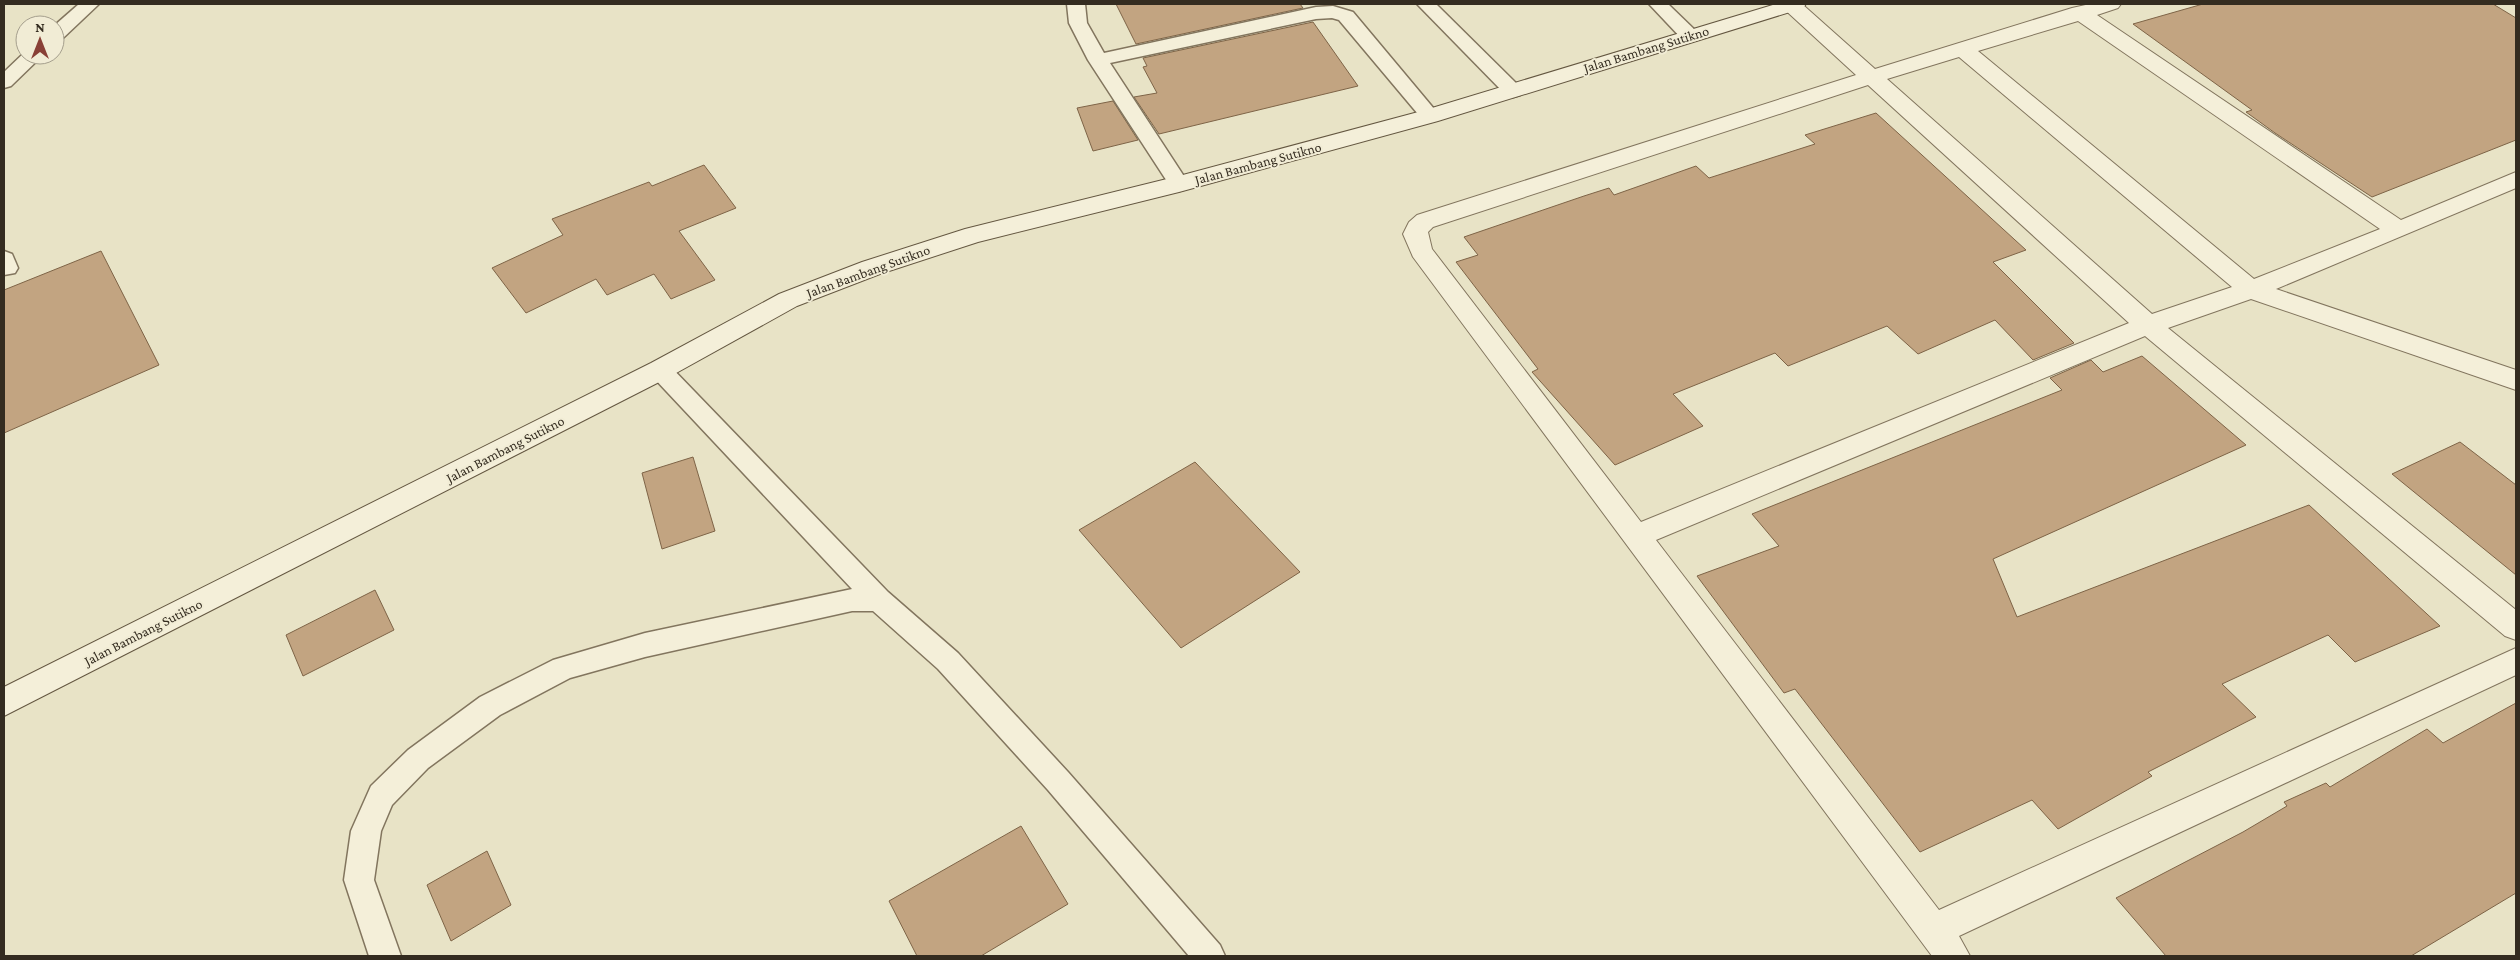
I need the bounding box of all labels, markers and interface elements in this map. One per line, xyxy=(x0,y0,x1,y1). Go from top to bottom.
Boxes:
north arrow xyxy=(15,15,65,65)
text: N xyxy=(35,19,45,35)
street label: Jalan Bambang Sutikno xyxy=(1579,22,1711,76)
street label: Jalan Bambang Sutikno xyxy=(1191,138,1323,188)
street label: Jalan Bambang Sutikno xyxy=(802,241,932,301)
street label: Jalan Bambang Sutikno xyxy=(442,412,567,487)
street label: Jalan Bambang Sutikno xyxy=(80,595,205,670)

